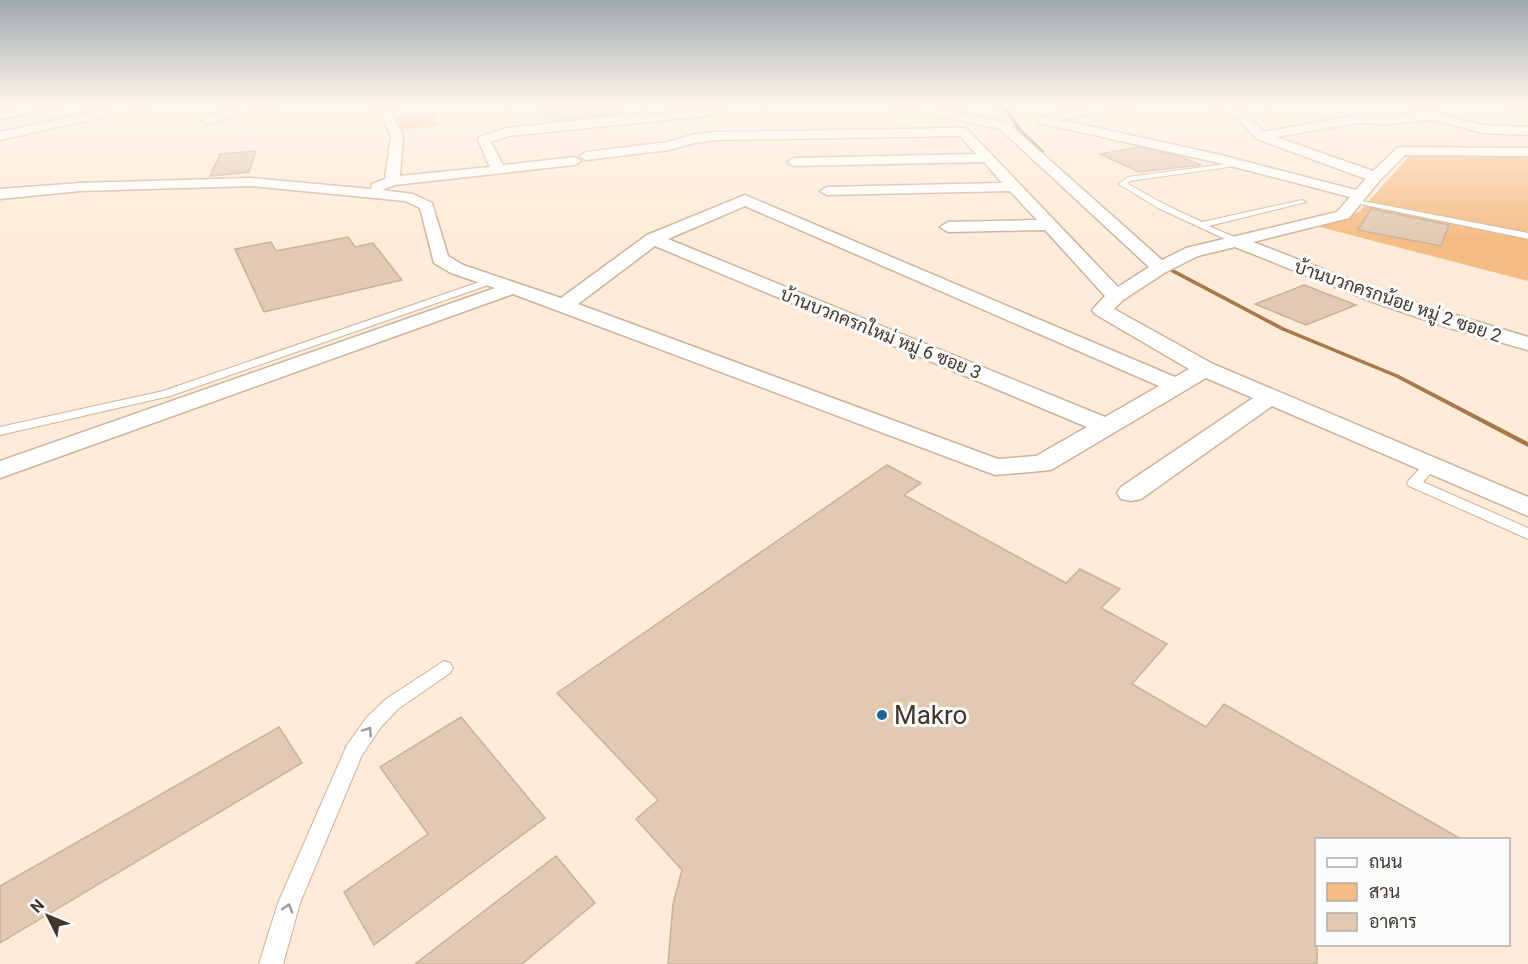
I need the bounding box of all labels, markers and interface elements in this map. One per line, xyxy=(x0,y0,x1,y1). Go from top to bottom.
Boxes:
street label: บ้านบวกครกน้อย หมู่ 2 ซอย 2 xyxy=(1291,255,1505,349)
street label: บ้านบวกครกใหม่ หมู่ 6 ซอย 3 xyxy=(776,281,985,386)
place label: Makro xyxy=(894,700,967,730)
marker: Makro xyxy=(875,708,889,722)
one-way arrow xyxy=(361,726,372,737)
legend xyxy=(1315,838,1510,946)
text: ถนน xyxy=(1369,851,1402,872)
text: สวน xyxy=(1369,881,1400,902)
north arrow xyxy=(18,886,78,946)
text: N xyxy=(27,896,48,917)
one-way arrow xyxy=(281,903,293,914)
text: อาคาร xyxy=(1369,911,1417,932)

